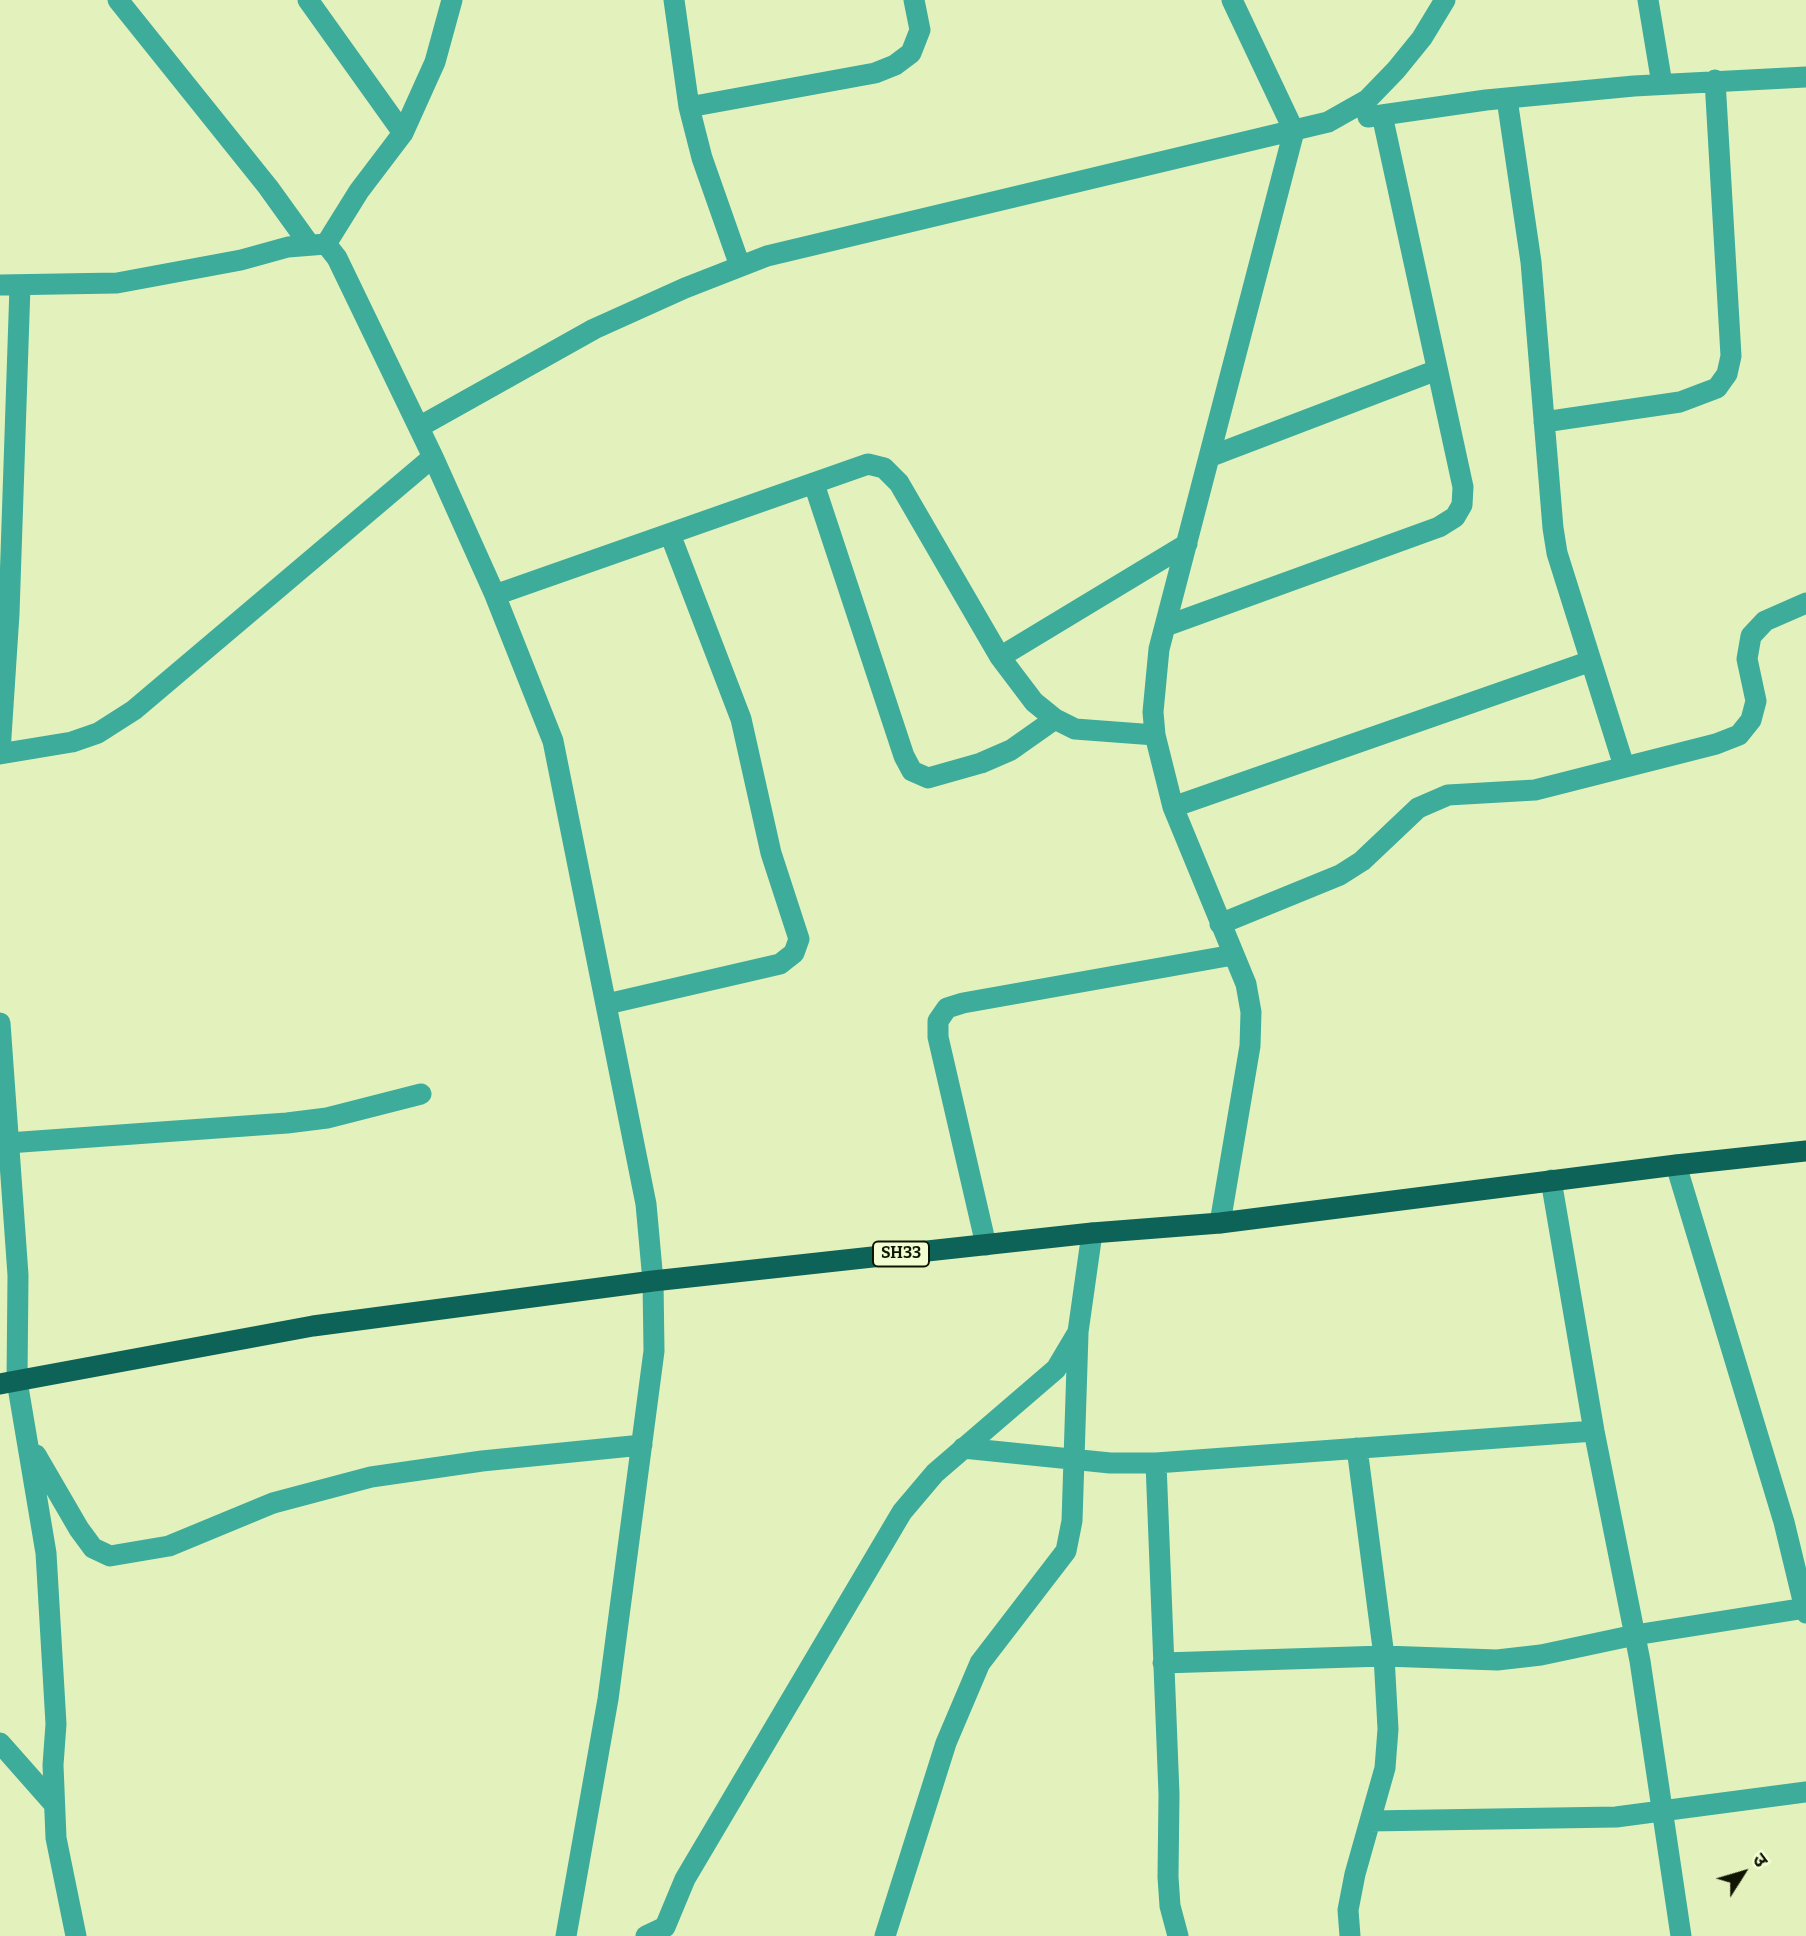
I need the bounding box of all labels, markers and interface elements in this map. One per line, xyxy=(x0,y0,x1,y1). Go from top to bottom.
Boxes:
road number: SH33 xyxy=(873,1242,929,1266)
north arrow xyxy=(1708,1838,1778,1908)
text: उ xyxy=(1748,1849,1773,1871)

